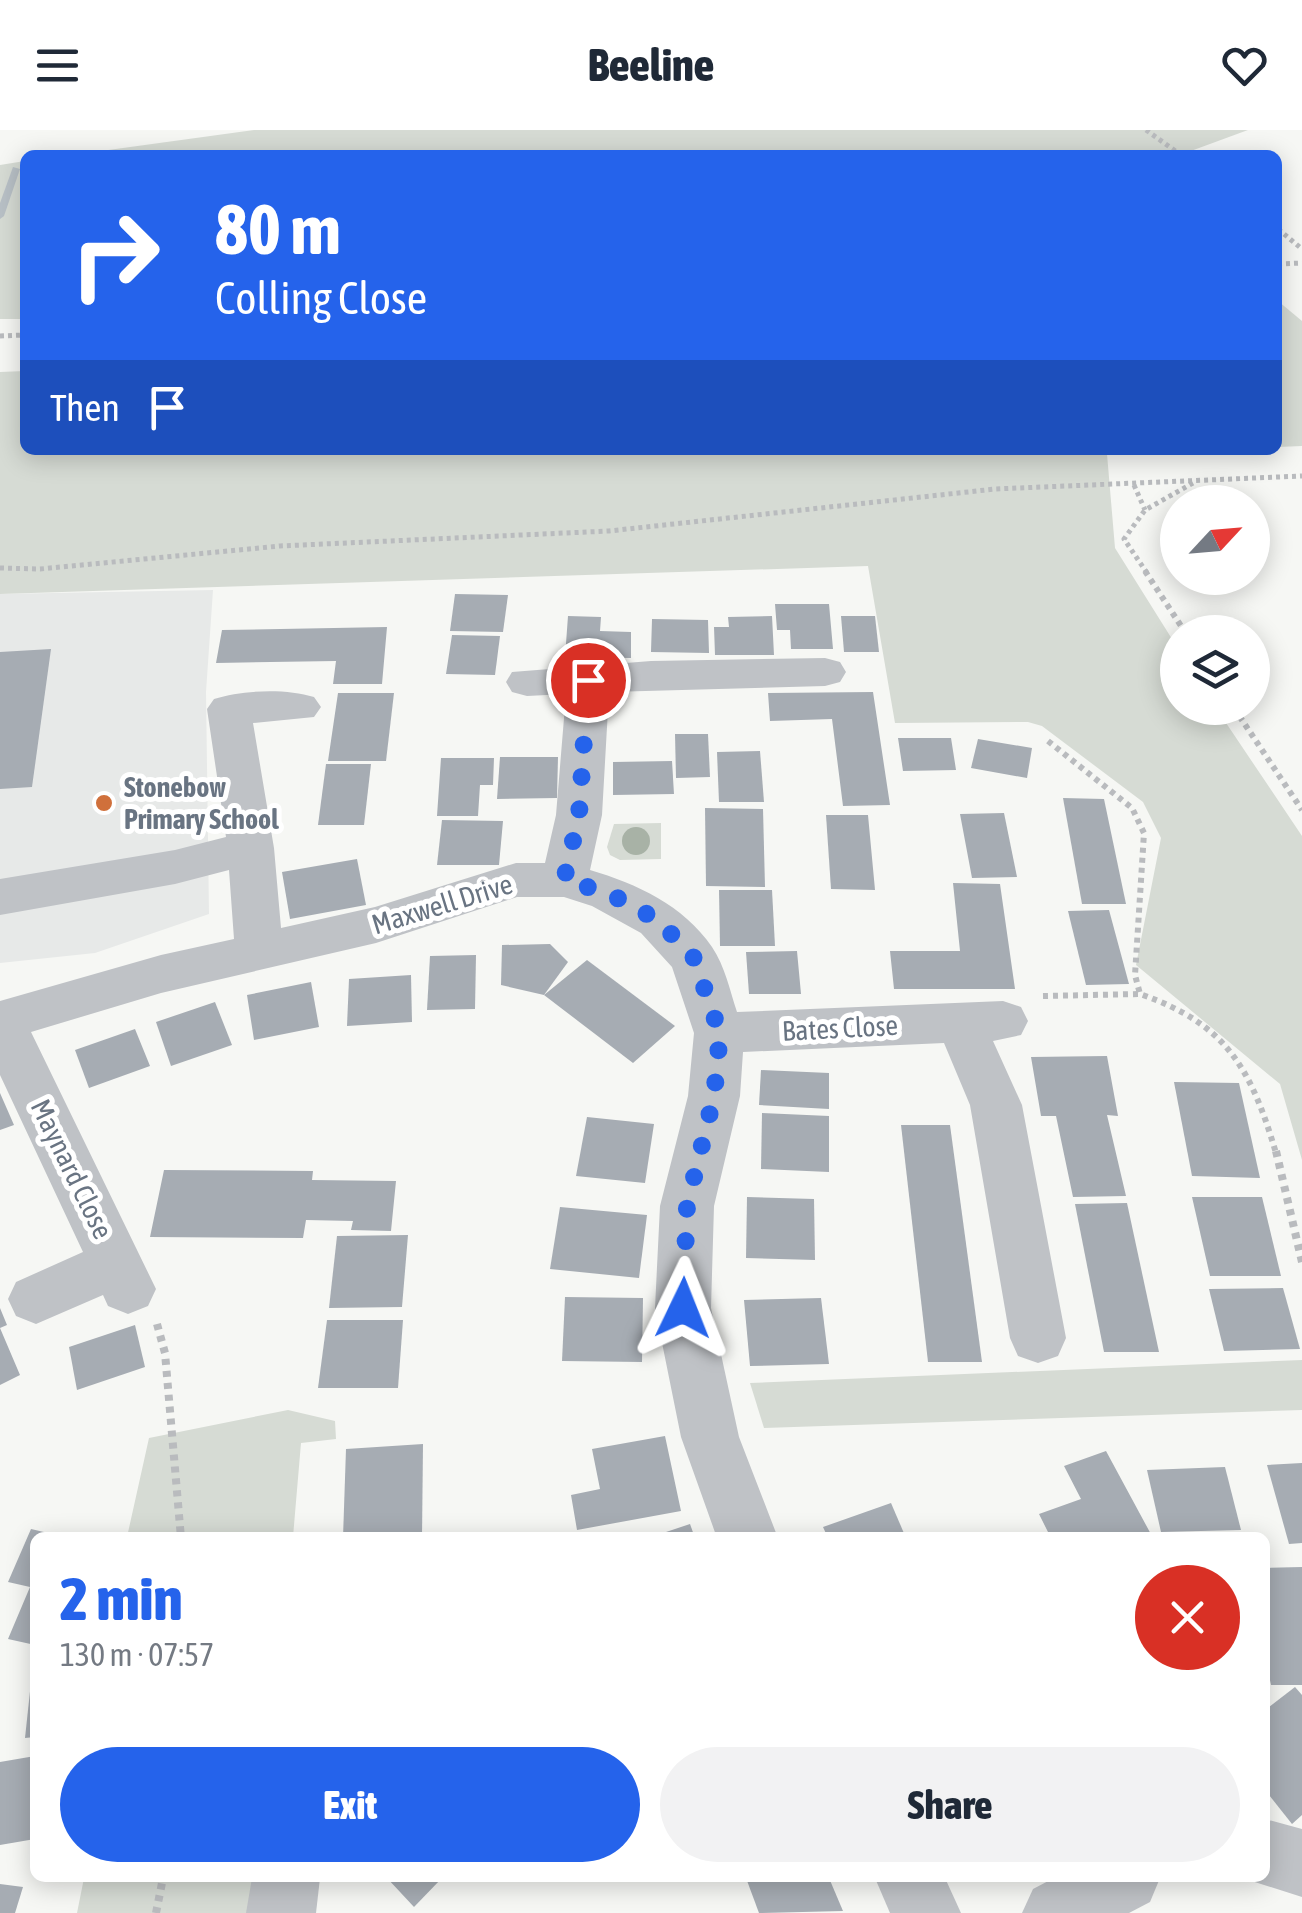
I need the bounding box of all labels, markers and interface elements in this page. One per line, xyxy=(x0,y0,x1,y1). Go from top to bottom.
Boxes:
icon: menu xyxy=(30,38,85,93)
icon: heart xyxy=(1217,38,1272,93)
text: Beeline xyxy=(588,39,714,91)
text: 80 m xyxy=(215,189,341,269)
icon: right xyxy=(50,190,180,320)
text: Colling Close xyxy=(215,272,427,324)
icon: arrive xyxy=(140,380,195,435)
text: Then xyxy=(50,386,120,429)
north arrow xyxy=(1160,485,1270,595)
map controls xyxy=(1160,485,1270,725)
button: layers xyxy=(1160,615,1270,725)
pin xyxy=(546,638,631,723)
icon: arrive xyxy=(561,653,616,708)
place label: Stonebow Primary School xyxy=(124,771,279,835)
marker: Stonebow Primary School xyxy=(93,792,115,814)
street label: Maxwell Drive xyxy=(368,867,516,941)
street label: Bates Close xyxy=(781,1009,899,1047)
street label: Maynard Close xyxy=(25,1094,119,1244)
position arrow xyxy=(631,1256,735,1360)
text: 2 min xyxy=(60,1564,183,1633)
button: close xyxy=(1135,1565,1240,1670)
text: 130 m · 07:57 xyxy=(60,1636,214,1673)
button: Exit xyxy=(60,1747,640,1862)
button: Share xyxy=(660,1747,1240,1862)

